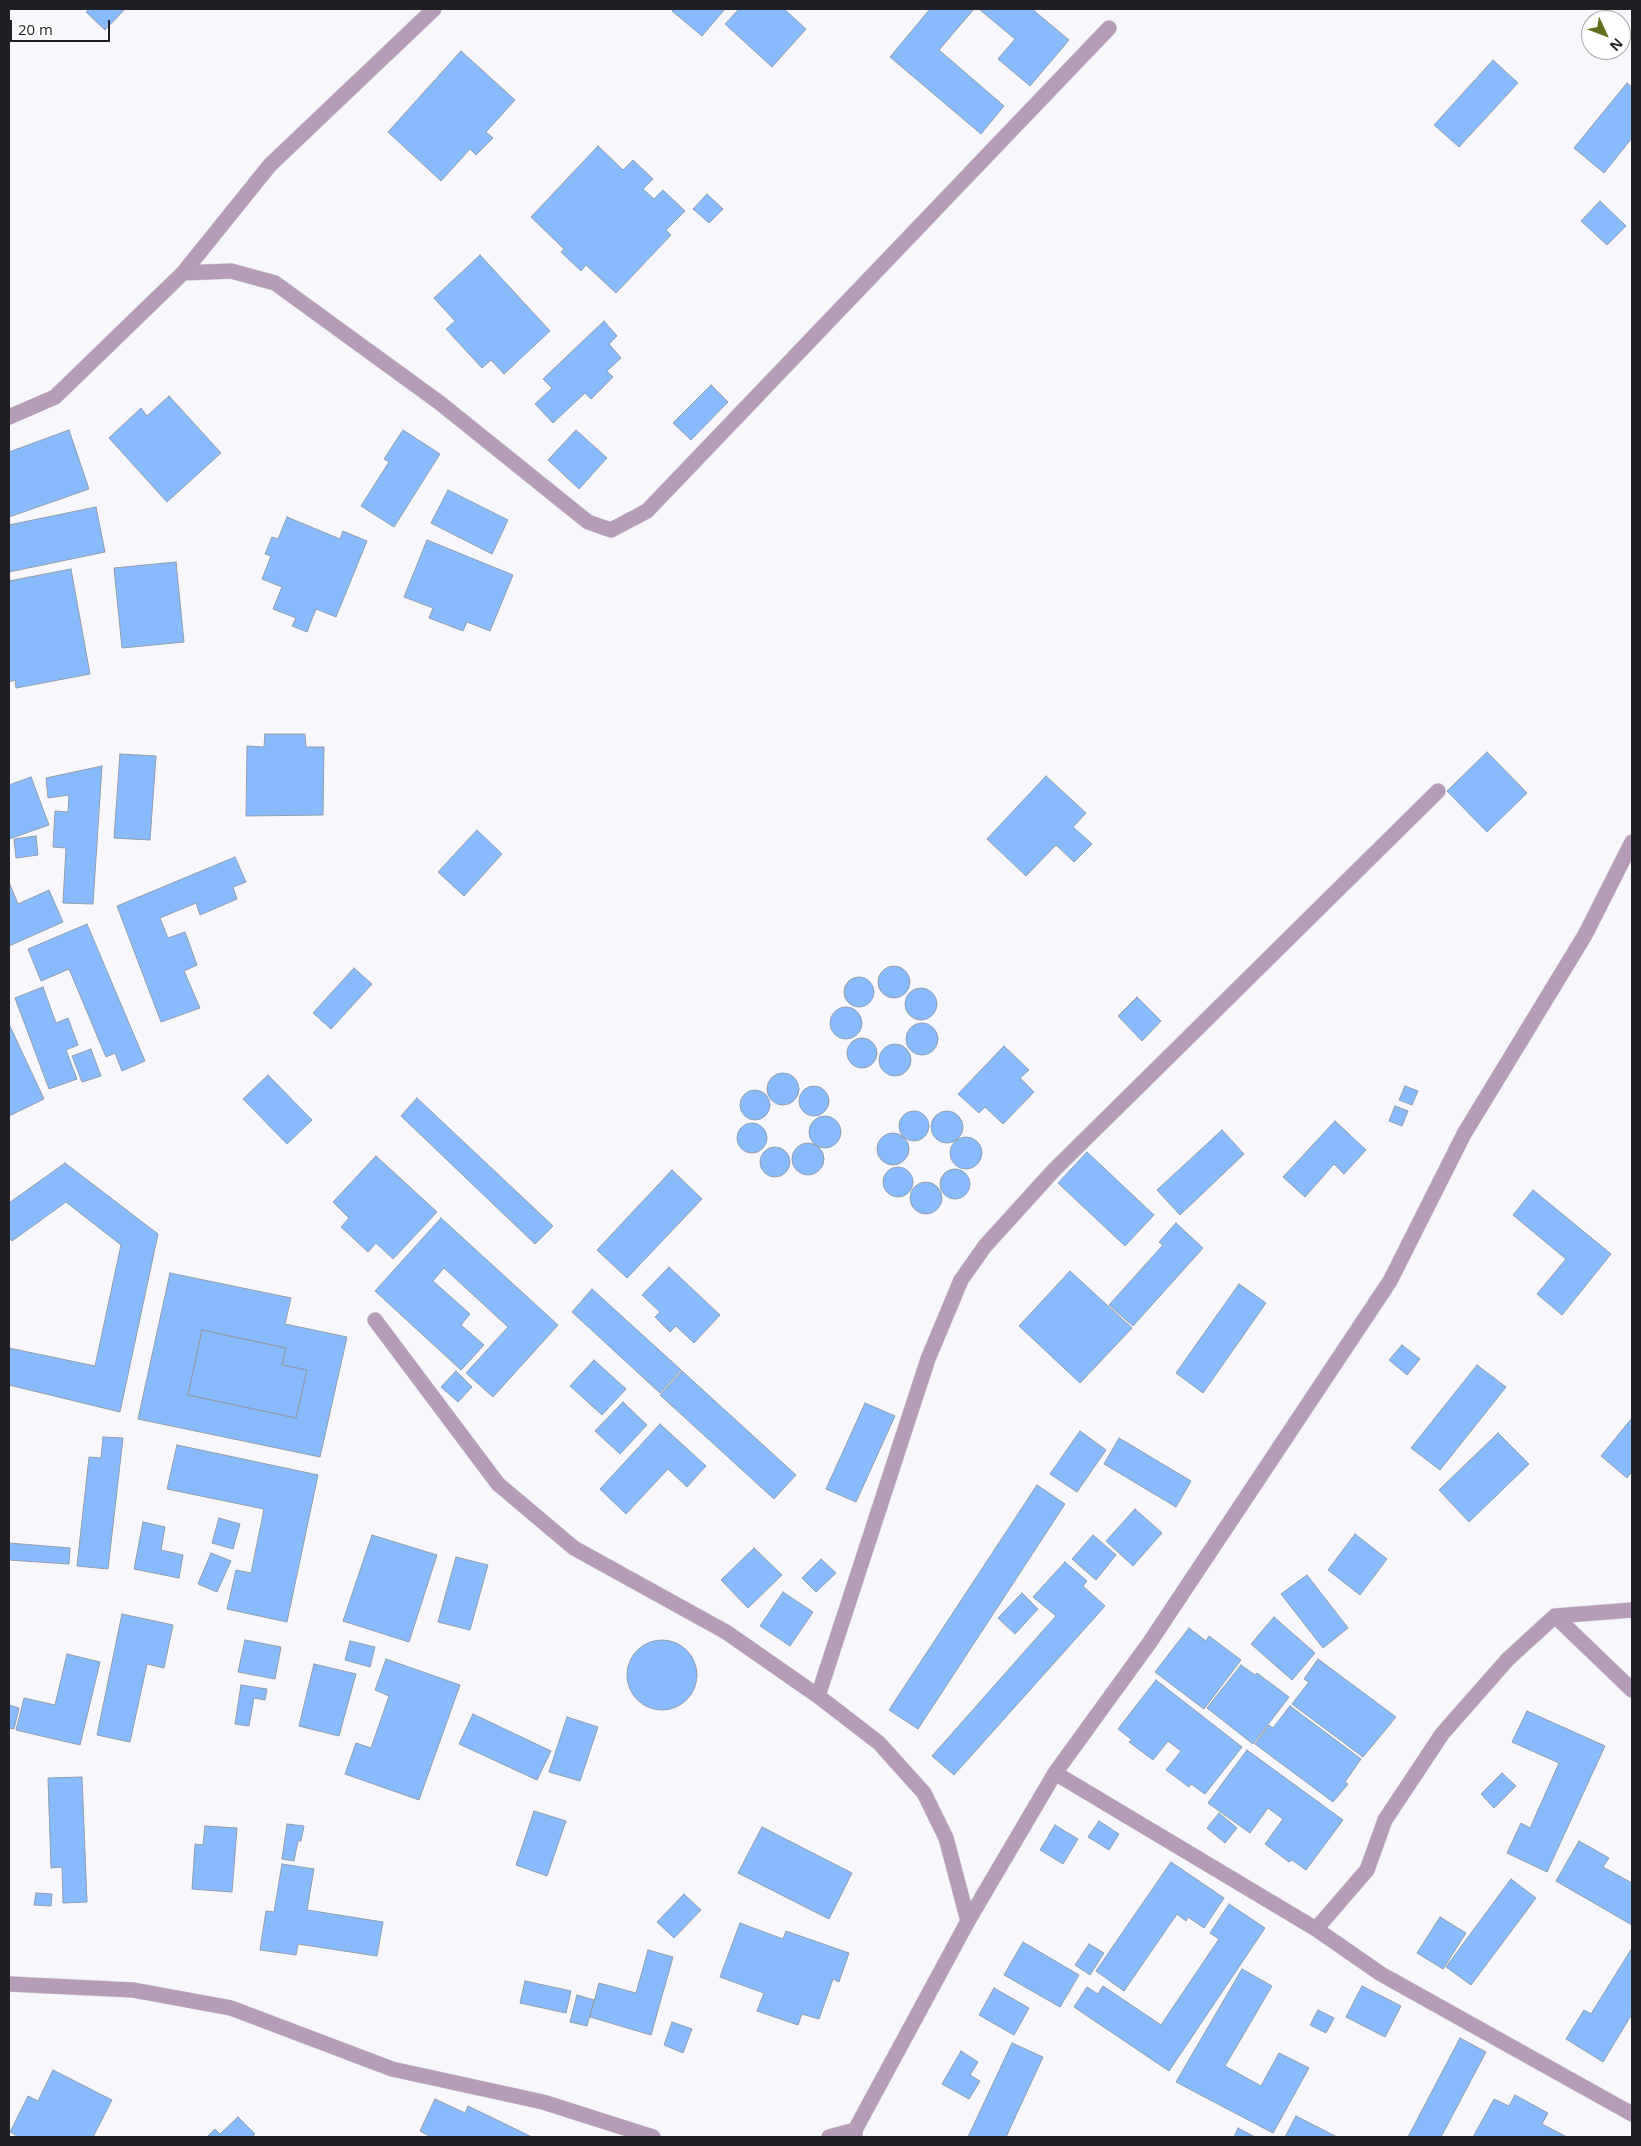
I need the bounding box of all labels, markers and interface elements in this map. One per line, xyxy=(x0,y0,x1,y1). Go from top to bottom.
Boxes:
scale bar xyxy=(12,10,112,42)
north arrow xyxy=(1581,10,1631,60)
text: 20 m xyxy=(18,19,53,39)
text: N xyxy=(1606,34,1627,56)

